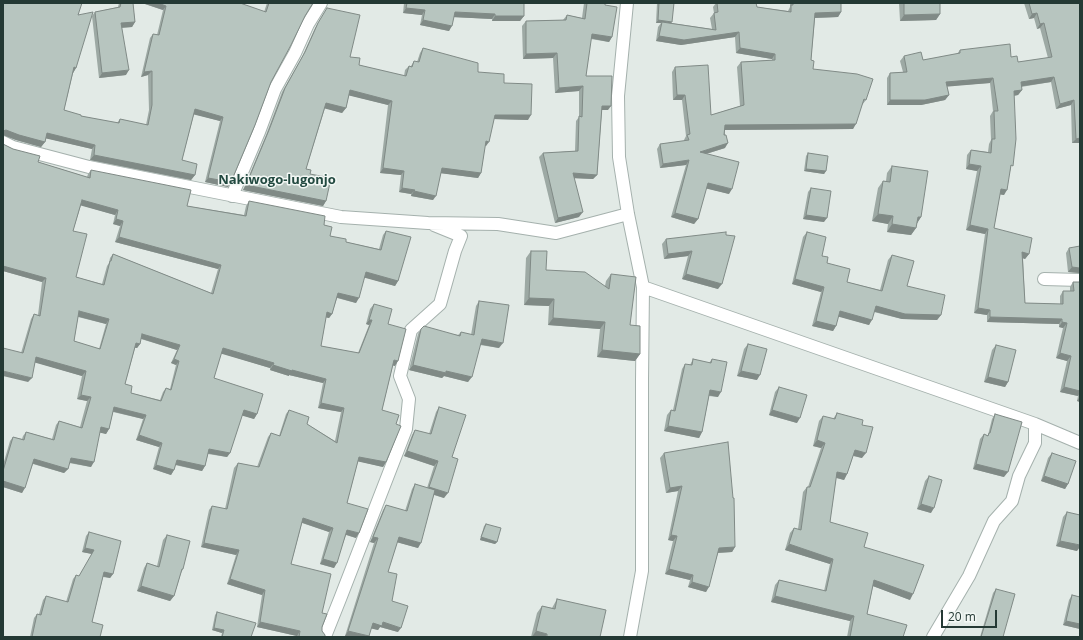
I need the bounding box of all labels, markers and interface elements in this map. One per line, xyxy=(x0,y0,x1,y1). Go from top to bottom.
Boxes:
district label: Nakiwogo-lugonjo xyxy=(218,172,336,188)
scale bar xyxy=(943,602,999,628)
text: 20 m xyxy=(948,608,976,625)

